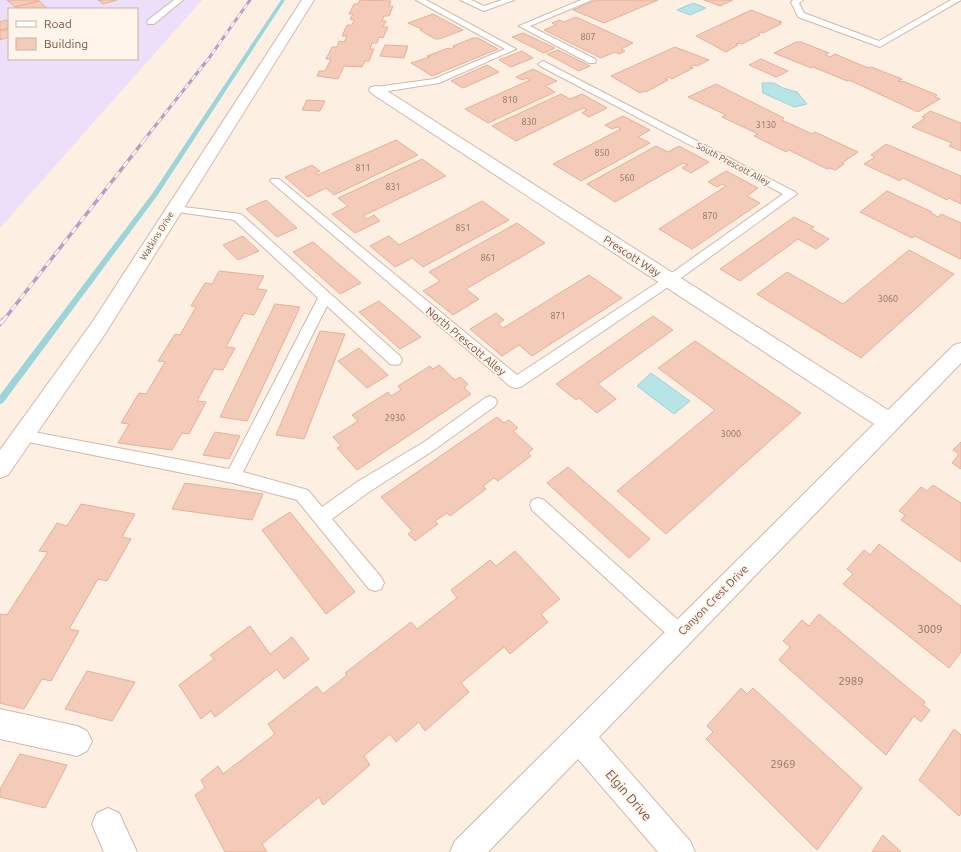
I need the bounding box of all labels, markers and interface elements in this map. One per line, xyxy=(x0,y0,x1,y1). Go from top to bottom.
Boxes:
legend xyxy=(8,8,138,60)
text: Road xyxy=(44,17,72,30)
house number: 807 xyxy=(580,32,596,42)
text: Building xyxy=(44,37,88,50)
house number: 810 xyxy=(502,95,518,105)
house number: 830 xyxy=(521,117,537,127)
house number: 3130 xyxy=(756,120,776,130)
street label: South Prescott Alley xyxy=(694,140,772,188)
house number: 850 xyxy=(594,148,610,158)
house number: 811 xyxy=(355,163,371,173)
house number: 560 xyxy=(619,173,635,183)
house number: 831 xyxy=(385,182,401,192)
street label: Watkins Drive xyxy=(138,210,176,262)
house number: 870 xyxy=(702,211,718,221)
house number: 851 xyxy=(455,223,471,233)
street label: Prescott Way xyxy=(601,233,663,279)
house number: 861 xyxy=(480,253,496,263)
house number: 3060 xyxy=(878,294,898,304)
street label: North Prescott Alley xyxy=(424,304,509,378)
house number: 871 xyxy=(550,311,566,321)
house number: 2930 xyxy=(385,413,405,423)
house number: 3000 xyxy=(721,429,741,439)
street label: Canyon Crest Drive xyxy=(676,563,750,637)
house number: 3009 xyxy=(918,623,942,635)
house number: 2989 xyxy=(839,675,863,687)
house number: 2969 xyxy=(771,758,795,770)
street label: Elgin Drive xyxy=(603,767,655,823)

